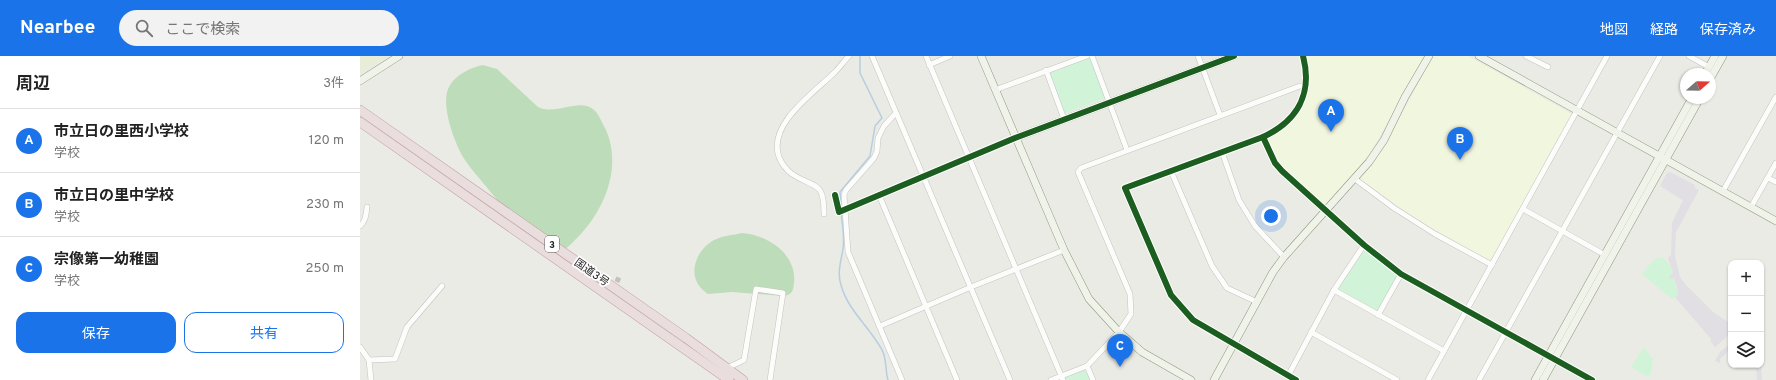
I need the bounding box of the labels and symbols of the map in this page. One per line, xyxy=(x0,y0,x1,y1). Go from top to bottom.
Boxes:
north arrow xyxy=(1680,68,1716,104)
pin: A xyxy=(1318,99,1344,132)
pin: B xyxy=(1447,127,1473,160)
your location xyxy=(1261,206,1281,226)
road number: 3 xyxy=(545,236,559,252)
street label: 国道3号 xyxy=(571,256,612,290)
pin: C xyxy=(1107,334,1133,367)

